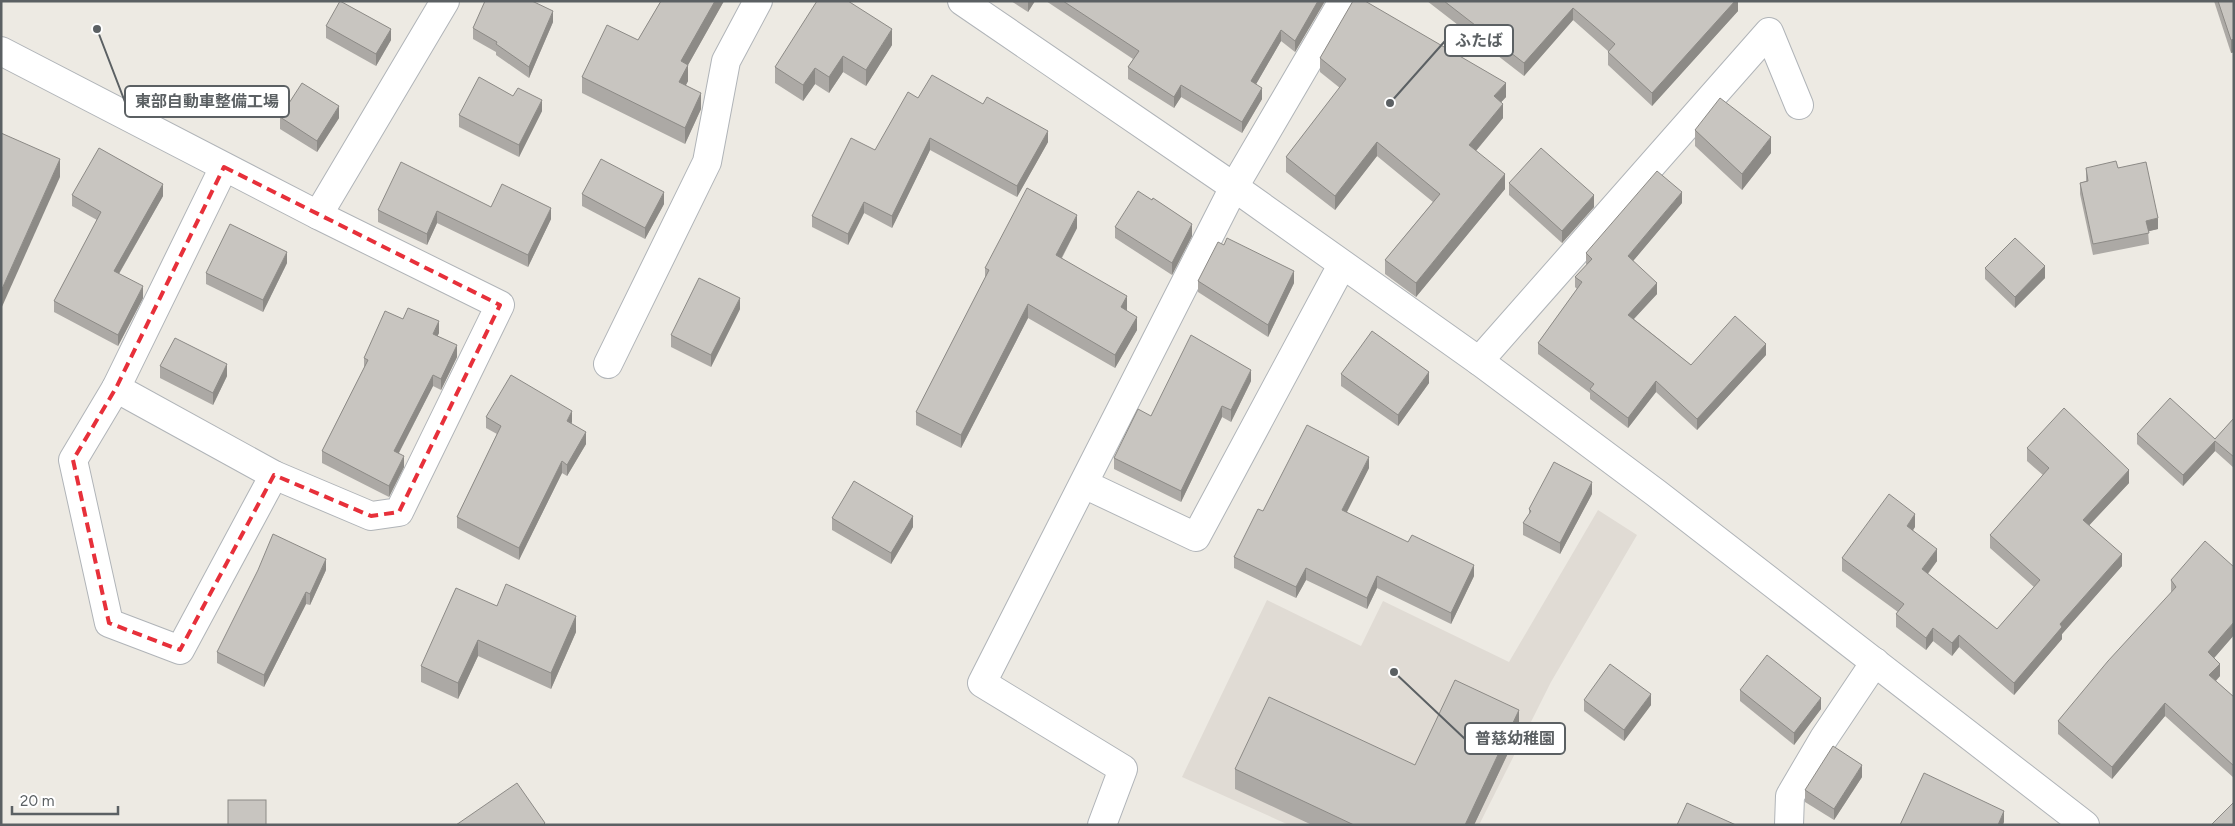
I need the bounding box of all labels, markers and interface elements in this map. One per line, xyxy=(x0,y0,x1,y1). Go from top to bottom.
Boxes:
callout: ふたば xyxy=(1445,25,1513,56)
text: ふたば xyxy=(1455,31,1503,50)
callout: 東部自動車整備工場 xyxy=(125,86,289,117)
text: 東部自動車整備工場 xyxy=(135,92,279,111)
callout: 普慈幼稚園 xyxy=(1465,723,1565,754)
text: 普慈幼稚園 xyxy=(1475,729,1555,748)
scale bar xyxy=(12,784,119,816)
text: 20 m xyxy=(20,792,54,810)

